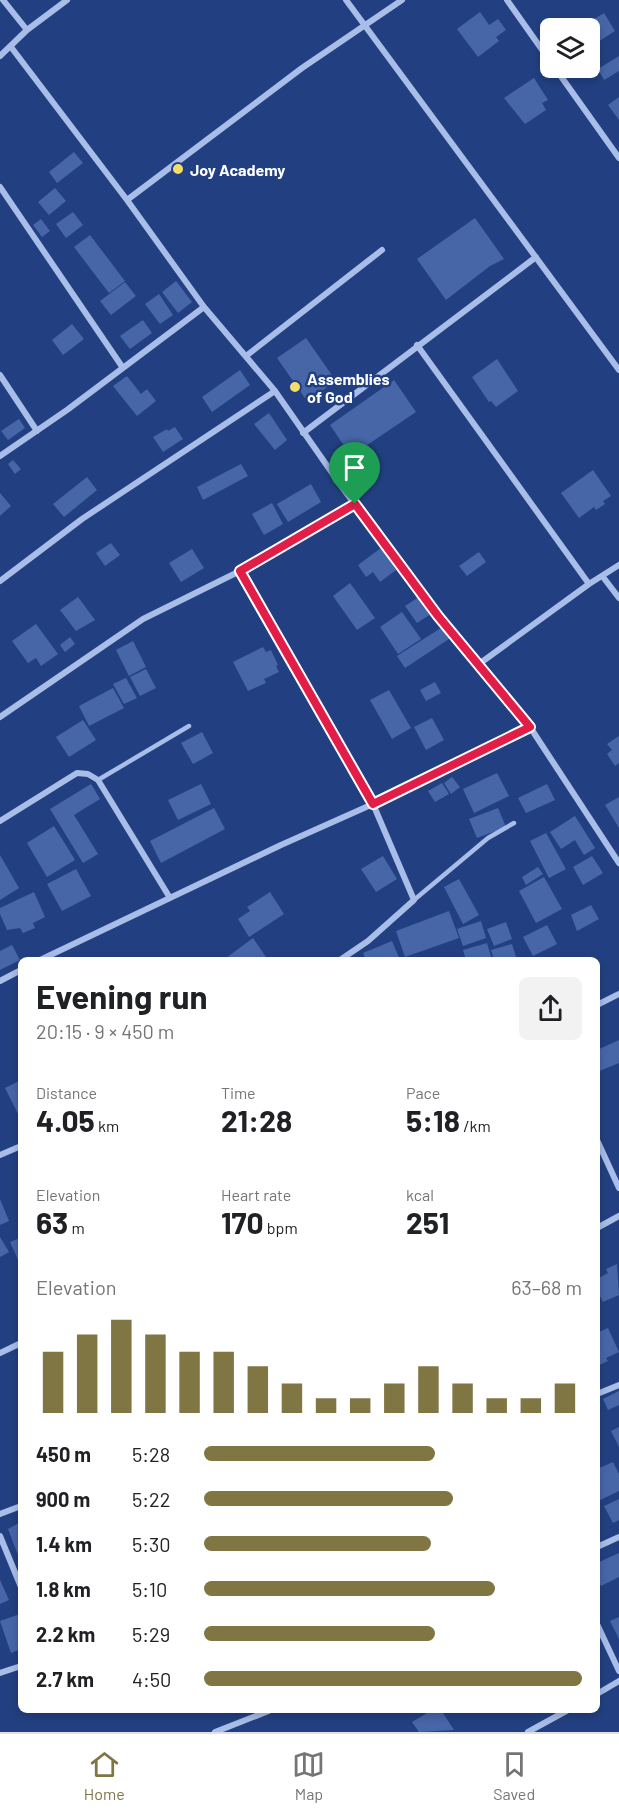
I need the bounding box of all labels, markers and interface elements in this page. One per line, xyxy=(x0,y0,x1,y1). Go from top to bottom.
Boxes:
map controls xyxy=(540,18,600,78)
button: layers xyxy=(540,18,600,78)
place label: Joy Academy xyxy=(190,160,285,179)
marker: Joy Academy xyxy=(171,162,185,176)
place label: Assemblies of God xyxy=(307,369,389,406)
marker: Assemblies of God xyxy=(288,380,302,394)
pin xyxy=(329,442,380,504)
icon: arrive xyxy=(338,451,371,484)
text: Evening run xyxy=(36,976,208,1016)
button: share xyxy=(519,977,582,1040)
text: 20:15 · 9 × 450 m xyxy=(36,1019,174,1043)
text: Distance xyxy=(36,1083,97,1102)
text: Time xyxy=(221,1083,256,1102)
text: Pace xyxy=(406,1083,440,1102)
text: 4.05 xyxy=(36,1102,95,1138)
text: 21:28 xyxy=(221,1102,292,1138)
text: 5:18 xyxy=(406,1102,460,1138)
text: km xyxy=(95,1116,119,1135)
text: /km xyxy=(460,1116,491,1135)
text: Elevation xyxy=(36,1185,100,1204)
text: Heart rate xyxy=(221,1185,291,1204)
text: kcal xyxy=(406,1185,434,1204)
text: 63 xyxy=(36,1204,68,1240)
text: 170 xyxy=(221,1204,264,1240)
text: 251 xyxy=(406,1204,449,1240)
text: m xyxy=(68,1218,85,1237)
text: bpm xyxy=(264,1218,298,1237)
text: Elevation xyxy=(36,1275,117,1299)
text: 63–68 m xyxy=(511,1275,582,1299)
text: 450 m xyxy=(36,1442,91,1466)
text: 5:28 xyxy=(132,1442,170,1466)
text: 900 m xyxy=(36,1487,90,1511)
text: 5:22 xyxy=(132,1487,171,1511)
text: 1.4 km xyxy=(36,1532,92,1556)
text: 5:30 xyxy=(132,1532,171,1556)
text: 1.8 km xyxy=(36,1577,91,1601)
text: 5:10 xyxy=(132,1577,167,1601)
text: 2.2 km xyxy=(36,1622,95,1646)
text: 5:29 xyxy=(132,1622,170,1646)
text: 2.7 km xyxy=(36,1667,94,1691)
text: 4:50 xyxy=(132,1667,171,1691)
tab: Home xyxy=(84,1748,125,1803)
tab: Map xyxy=(292,1748,325,1803)
tab: Saved xyxy=(493,1748,535,1803)

